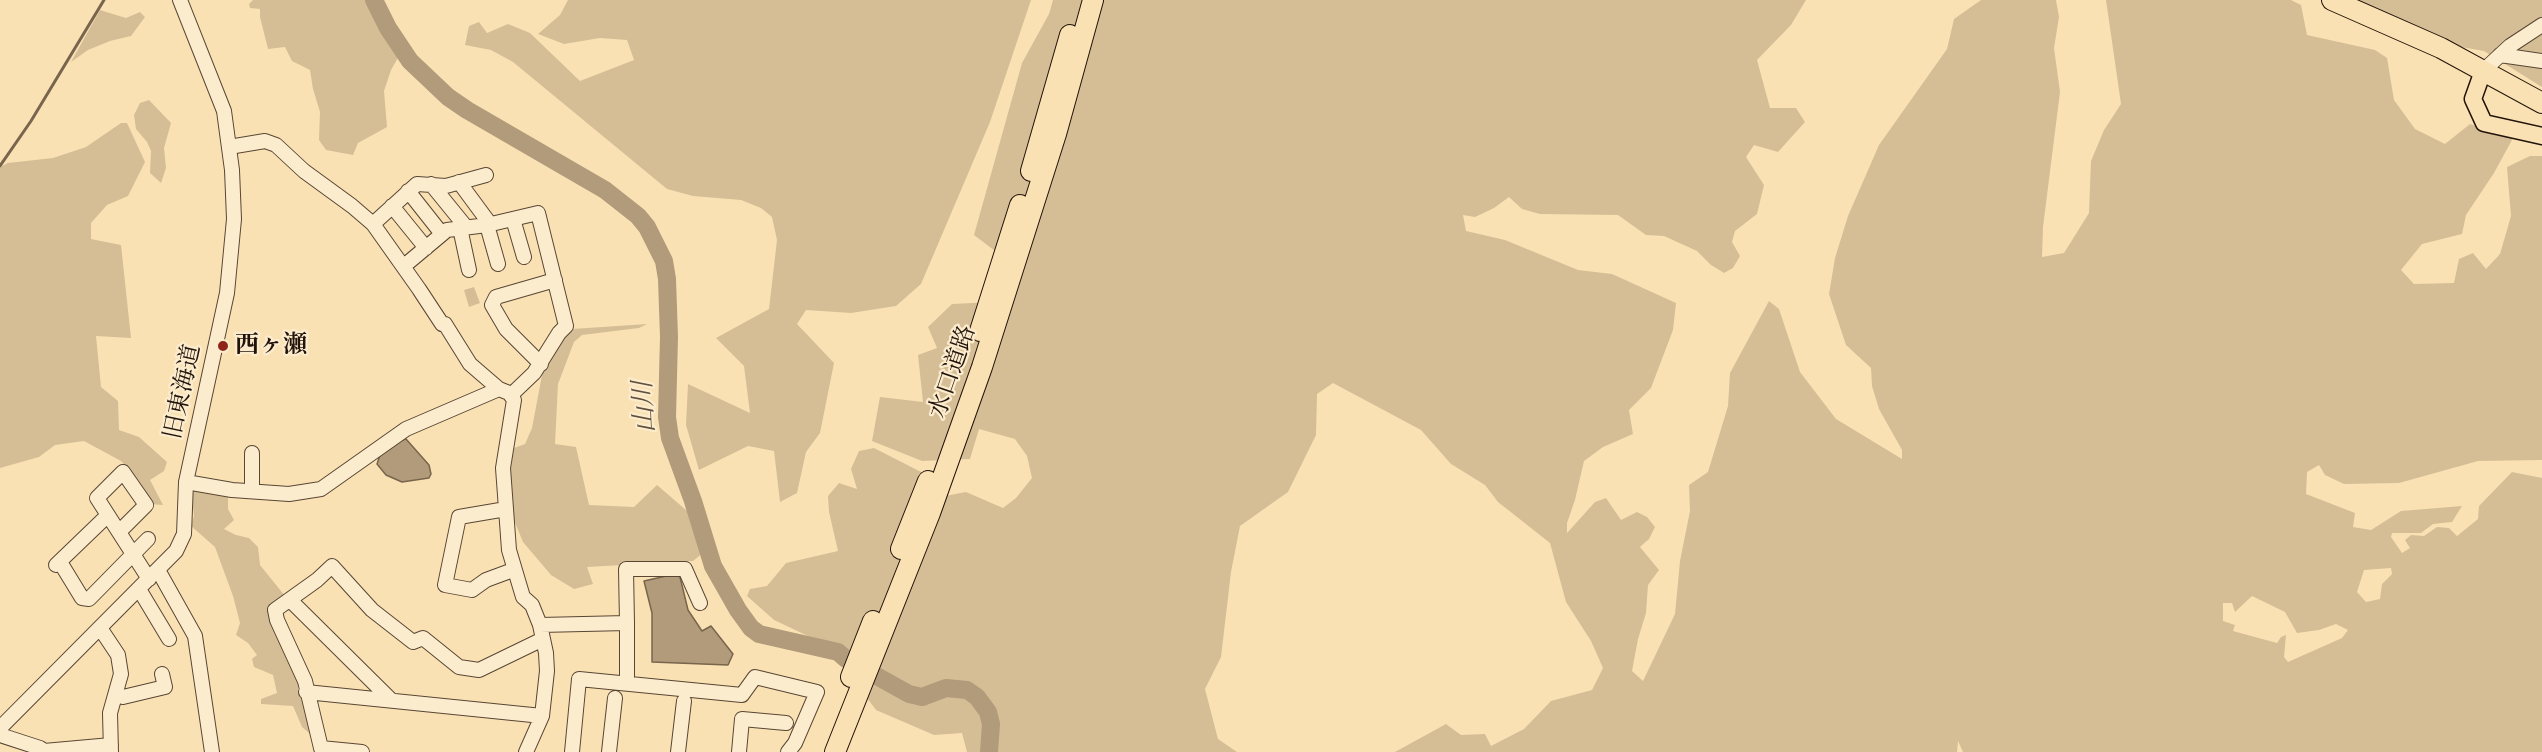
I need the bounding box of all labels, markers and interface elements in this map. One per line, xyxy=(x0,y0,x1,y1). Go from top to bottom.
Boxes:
street label: 水口道路 xyxy=(924,322,982,422)
place label: 西ヶ瀬 xyxy=(235,332,307,360)
marker: 西ヶ瀬 xyxy=(216,339,230,353)
street label: 旧東海道 xyxy=(159,342,207,442)
water label: 山川 xyxy=(628,380,662,434)

